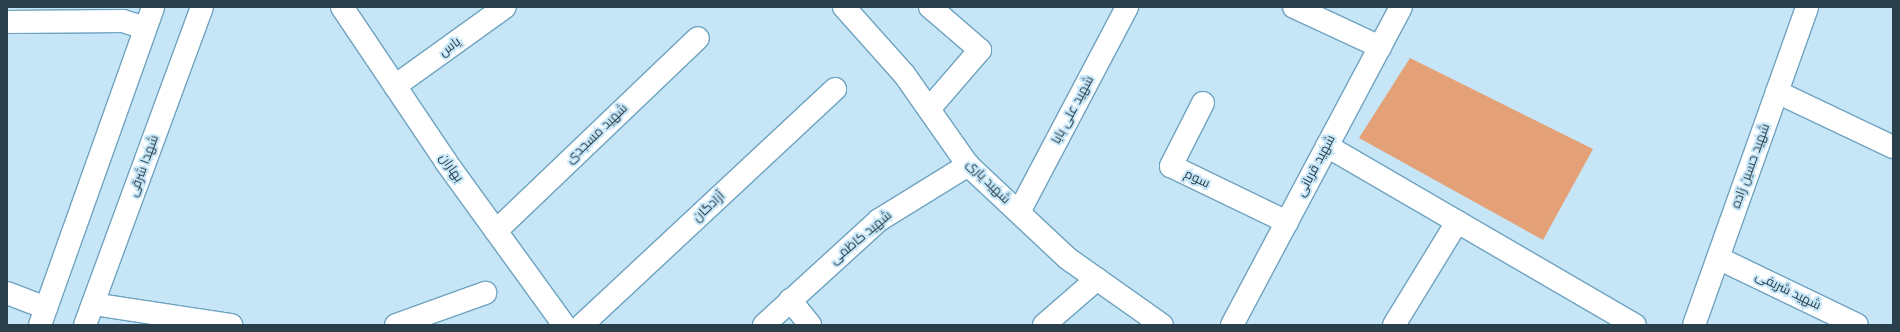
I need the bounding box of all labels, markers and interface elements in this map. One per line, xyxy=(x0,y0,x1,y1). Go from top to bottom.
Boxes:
street label: یاس xyxy=(436,34,464,60)
street label: شهید علی بابا xyxy=(1049,73,1097,147)
street label: شهید مسجدی xyxy=(563,101,631,167)
street label: شهید حسین زاده xyxy=(1728,121,1774,211)
street label: شهید قربانی xyxy=(1293,132,1339,200)
street label: شهدا شرقی xyxy=(126,133,162,199)
street label: بهاران xyxy=(436,151,466,185)
street label: شهید یاری xyxy=(963,157,1013,207)
street label: سوم xyxy=(1182,166,1212,192)
street label: آزادگان xyxy=(690,188,728,226)
street label: شهید کاظمی xyxy=(827,208,895,268)
street label: شهید شریفی xyxy=(1753,268,1823,314)

